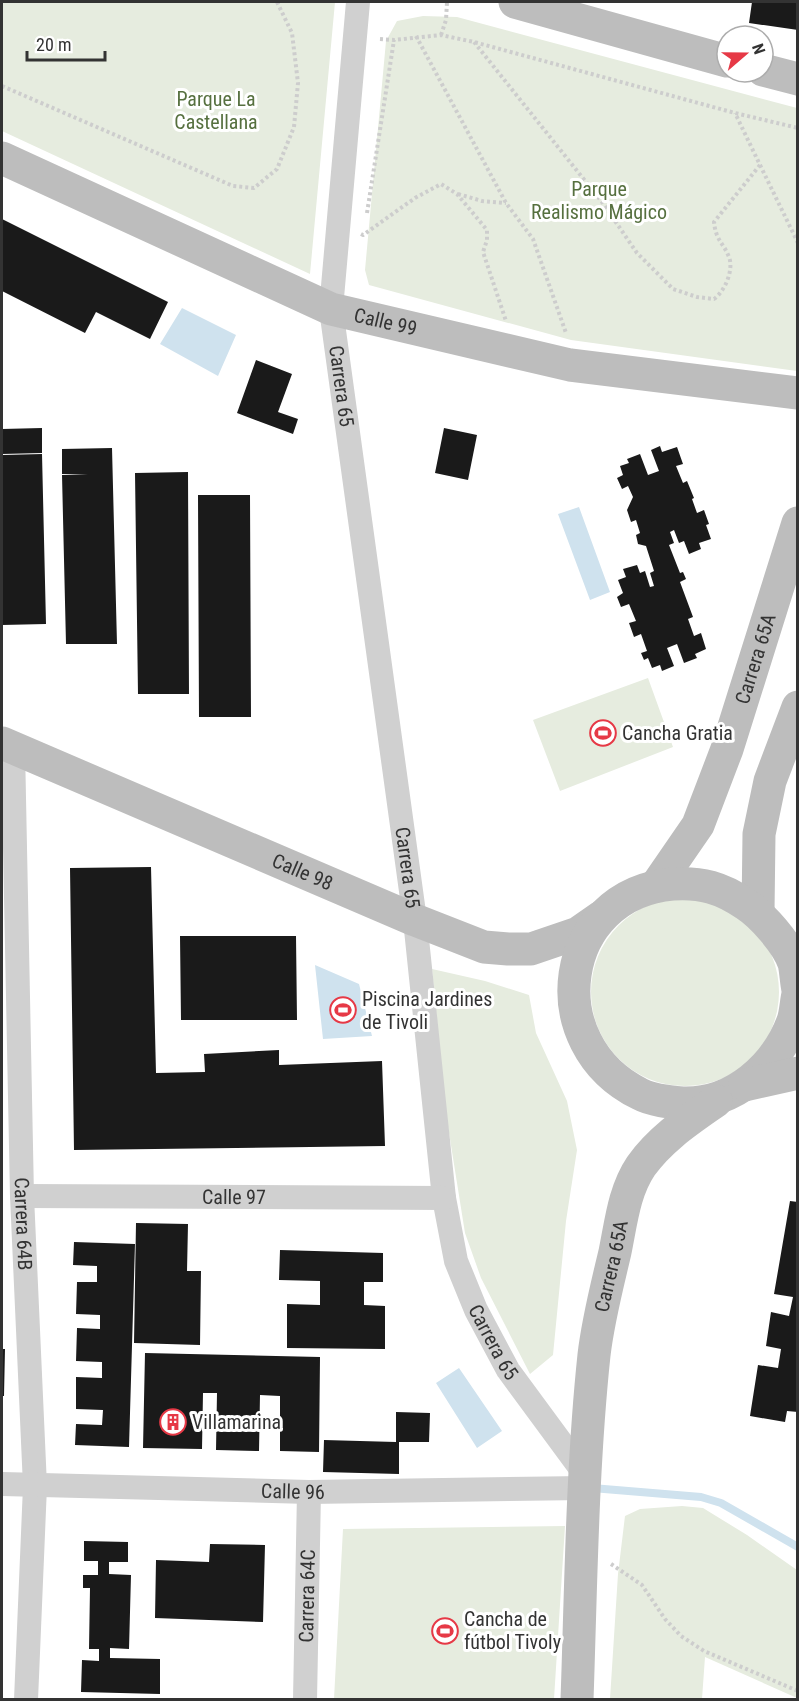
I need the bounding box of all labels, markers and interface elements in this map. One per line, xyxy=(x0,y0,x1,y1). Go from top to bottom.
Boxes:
scale bar xyxy=(27,24,105,62)
north arrow xyxy=(715,24,775,84)
text: 20 m xyxy=(36,34,71,55)
text: N xyxy=(748,41,769,57)
park label: Parque La Castellana xyxy=(174,87,258,134)
park label: Parque Realismo Mágico xyxy=(531,177,667,224)
street label: Calle 99 xyxy=(352,303,419,341)
street label: Carrera 65 xyxy=(324,344,359,428)
street label: Carrera 65A xyxy=(730,610,781,707)
sports icon: Cancha Gratia xyxy=(588,718,618,748)
place label: Cancha Gratia xyxy=(622,721,733,745)
street label: Carrera 65 xyxy=(390,825,425,910)
street label: Calle 98 xyxy=(268,848,337,895)
place label: Piscina Jardines de Tivoli xyxy=(362,987,492,1034)
sports icon: Piscina Jardines de Tivoli xyxy=(328,995,358,1025)
street label: Carrera 64B xyxy=(10,1177,37,1271)
street label: Calle 97 xyxy=(202,1185,266,1209)
street label: Carrera 65A xyxy=(589,1218,633,1314)
street label: Carrera 65 xyxy=(463,1300,523,1385)
building icon: Villamarina xyxy=(158,1407,188,1437)
place label: Villamarina xyxy=(192,1410,281,1434)
street label: Calle 96 xyxy=(261,1479,325,1504)
street label: Carrera 64C xyxy=(294,1549,320,1643)
place label: Cancha de fútbol Tivoly xyxy=(464,1607,561,1654)
sports icon: Cancha de fútbol Tivoly xyxy=(430,1616,460,1646)

